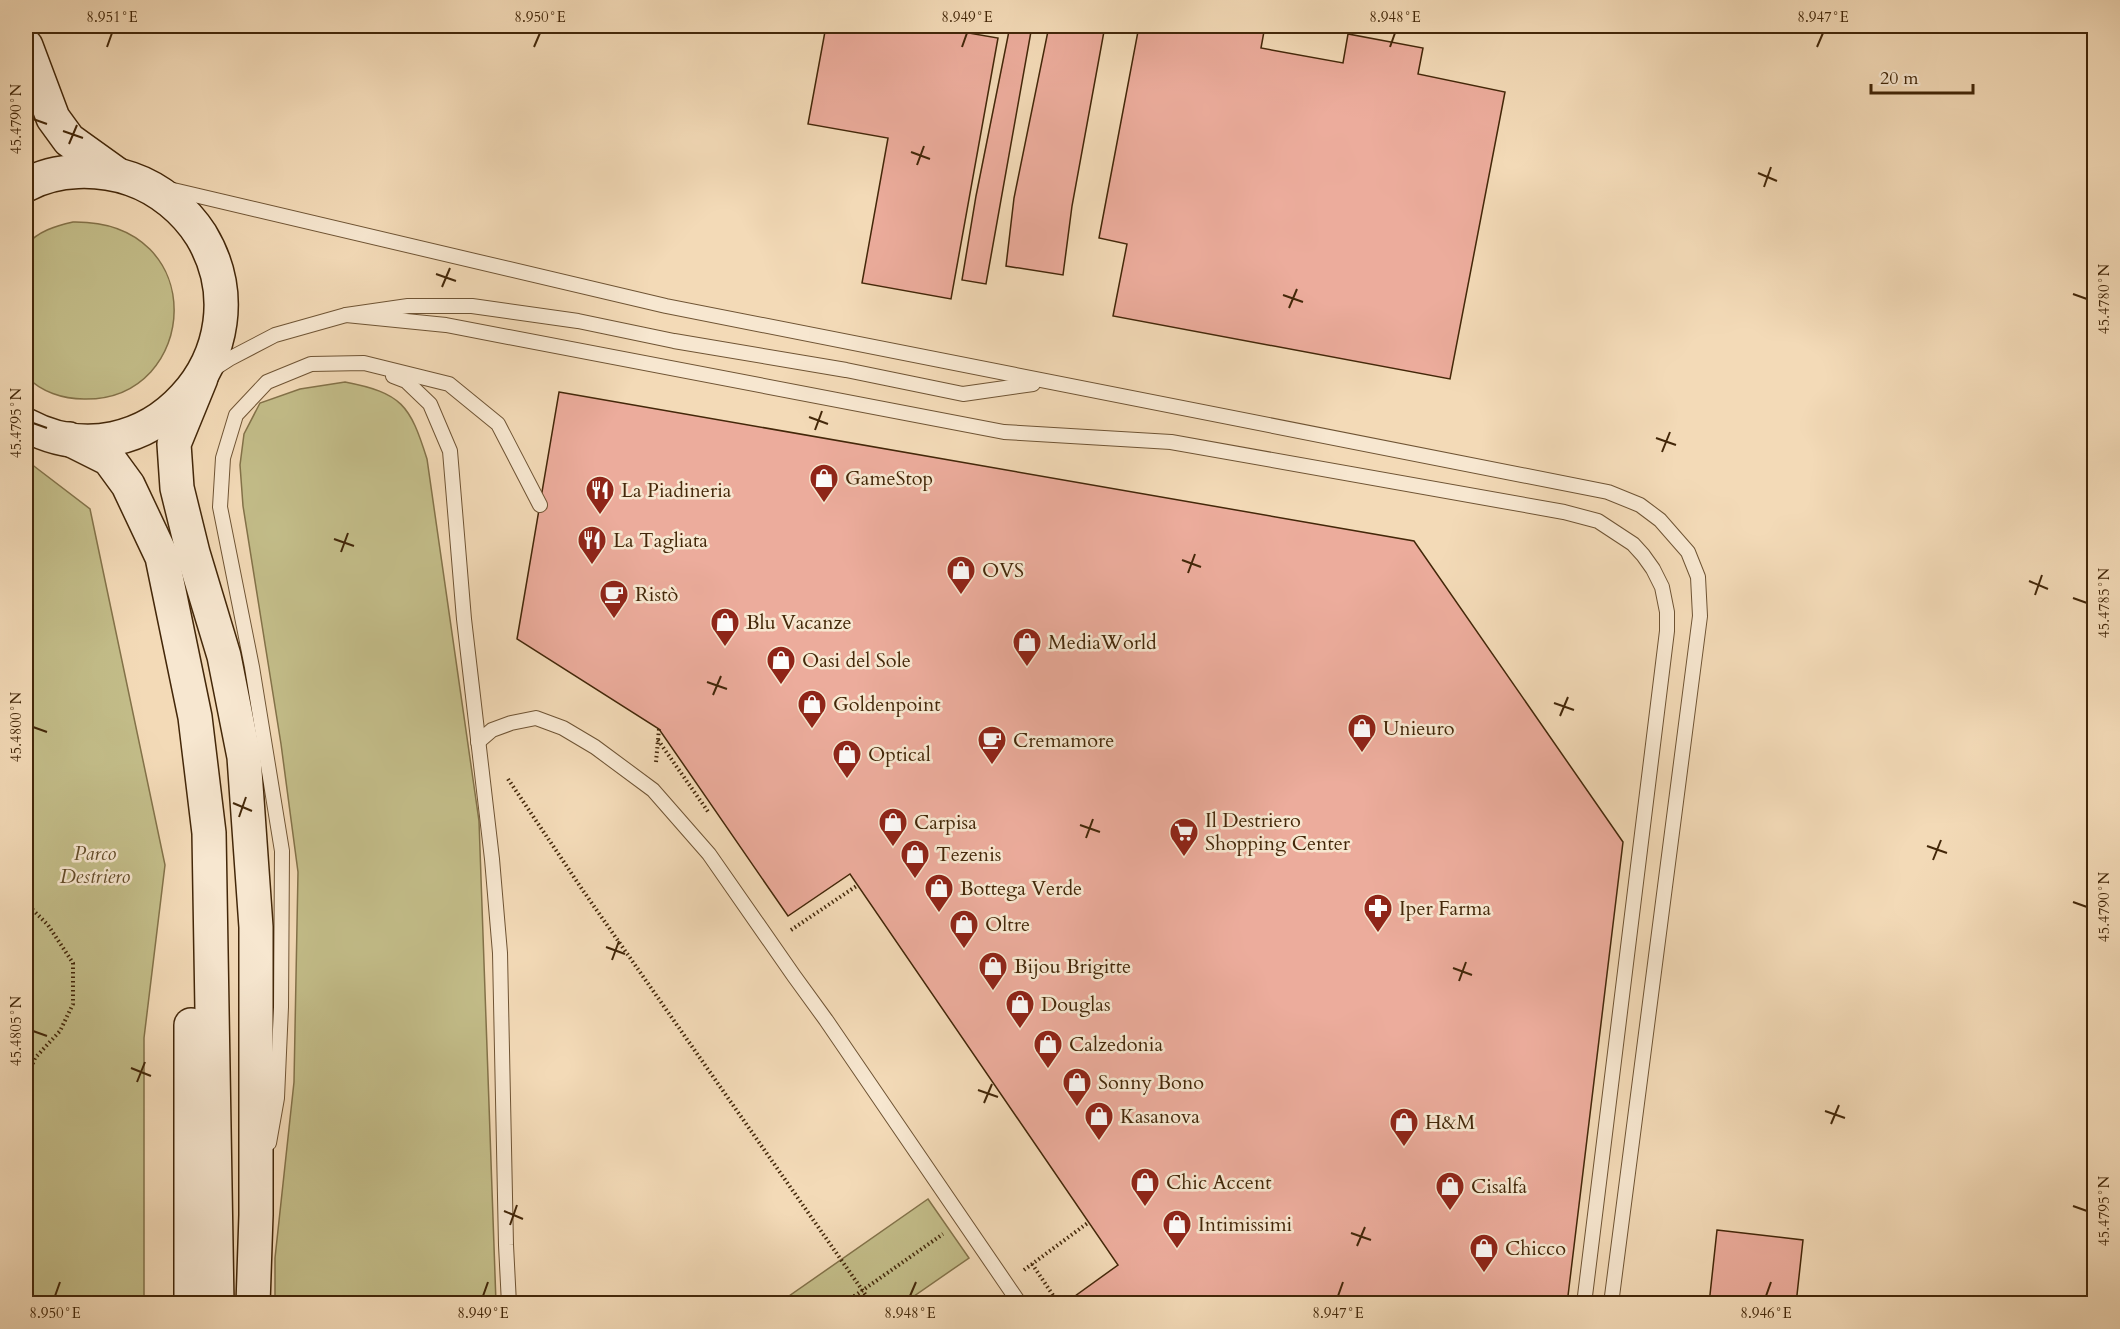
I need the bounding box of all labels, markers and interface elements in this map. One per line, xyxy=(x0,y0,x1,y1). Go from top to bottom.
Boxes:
text: 8.951°E xyxy=(86,7,138,27)
text: 8.950°E xyxy=(514,7,566,27)
text: 8.949°E xyxy=(941,7,993,27)
text: 8.948°E xyxy=(1369,7,1421,27)
text: 8.947°E xyxy=(1797,7,1849,27)
scale bar xyxy=(1871,57,1973,95)
text: 20 m xyxy=(1880,66,1919,91)
text: 45.4790°N xyxy=(6,84,26,154)
text: 45.4780°N xyxy=(2094,264,2114,334)
text: 45.4795°N xyxy=(6,388,26,458)
shop icon: GameStop xyxy=(808,462,840,504)
place label: GameStop xyxy=(845,465,933,492)
restaurant icon: La Piadineria xyxy=(584,474,616,516)
place label: La Piadineria xyxy=(621,477,732,504)
restaurant icon: La Tagliata xyxy=(576,524,608,566)
place label: La Tagliata xyxy=(613,527,708,554)
shop icon: OVS xyxy=(945,554,977,596)
place label: OVS xyxy=(982,557,1024,584)
text: 45.4785°N xyxy=(2094,568,2114,638)
cafe icon: Ristò xyxy=(598,578,630,620)
place label: Ristò xyxy=(635,581,678,608)
shop icon: Blu Vacanze xyxy=(709,606,741,648)
place label: Blu Vacanze xyxy=(746,609,852,636)
shop icon: MediaWorld xyxy=(1011,626,1043,668)
place label: MediaWorld xyxy=(1048,629,1157,656)
shop icon: Oasi del Sole xyxy=(765,644,797,686)
place label: Oasi del Sole xyxy=(802,647,911,674)
shop icon: Goldenpoint xyxy=(796,688,828,730)
place label: Goldenpoint xyxy=(833,691,941,718)
text: 45.4800°N xyxy=(6,692,26,762)
shop icon: Unieuro xyxy=(1346,712,1378,754)
place label: Unieuro xyxy=(1383,715,1455,742)
cafe icon: Cremamore xyxy=(976,724,1008,766)
place label: Cremamore xyxy=(1013,727,1114,754)
shop icon: Optical xyxy=(831,738,863,780)
place label: Optical xyxy=(868,741,931,768)
shop icon: Carpisa xyxy=(877,806,909,848)
place label: Il Destriero Shopping Center xyxy=(1205,807,1351,857)
place label: Carpisa xyxy=(914,809,977,836)
supermarket icon: Il Destriero Shopping Center xyxy=(1168,816,1200,858)
shop icon: Tezenis xyxy=(899,838,931,880)
park label: Parco Destriero xyxy=(60,840,130,890)
place label: Tezenis xyxy=(936,841,1001,868)
shop icon: Bottega Verde xyxy=(923,872,955,914)
text: 45.4790°N xyxy=(2094,872,2114,942)
place label: Bottega Verde xyxy=(960,875,1082,902)
pharmacy icon: Iper Farma xyxy=(1362,892,1394,934)
place label: Iper Farma xyxy=(1399,895,1491,922)
shop icon: Oltre xyxy=(948,908,980,950)
place label: Oltre xyxy=(985,911,1030,938)
shop icon: Bijou Brigitte xyxy=(977,950,1009,992)
place label: Bijou Brigitte xyxy=(1014,953,1131,980)
shop icon: Douglas xyxy=(1004,988,1036,1030)
place label: Douglas xyxy=(1041,991,1111,1018)
text: 45.4805°N xyxy=(6,996,26,1066)
shop icon: Calzedonia xyxy=(1032,1028,1064,1070)
place label: Calzedonia xyxy=(1069,1031,1163,1058)
shop icon: Sonny Bono xyxy=(1061,1066,1093,1108)
place label: Sonny Bono xyxy=(1098,1069,1204,1096)
shop icon: Kasanova xyxy=(1083,1100,1115,1142)
place label: Kasanova xyxy=(1120,1103,1200,1130)
shop icon: H&M xyxy=(1388,1106,1420,1148)
place label: H&M xyxy=(1425,1109,1476,1136)
shop icon: Chic Accent xyxy=(1129,1166,1161,1208)
place label: Chic Accent xyxy=(1166,1169,1272,1196)
shop icon: Cisalfa xyxy=(1434,1170,1466,1212)
place label: Cisalfa xyxy=(1471,1173,1527,1200)
text: 45.4795°N xyxy=(2094,1176,2114,1246)
shop icon: Intimissimi xyxy=(1161,1208,1193,1250)
place label: Intimissimi xyxy=(1198,1211,1293,1238)
shop icon: Chicco xyxy=(1468,1232,1500,1274)
place label: Chicco xyxy=(1505,1235,1566,1262)
text: 8.950°E xyxy=(29,1303,81,1323)
text: 8.949°E xyxy=(457,1303,509,1323)
text: 8.948°E xyxy=(884,1303,936,1323)
text: 8.947°E xyxy=(1312,1303,1364,1323)
text: 8.946°E xyxy=(1740,1303,1792,1323)

